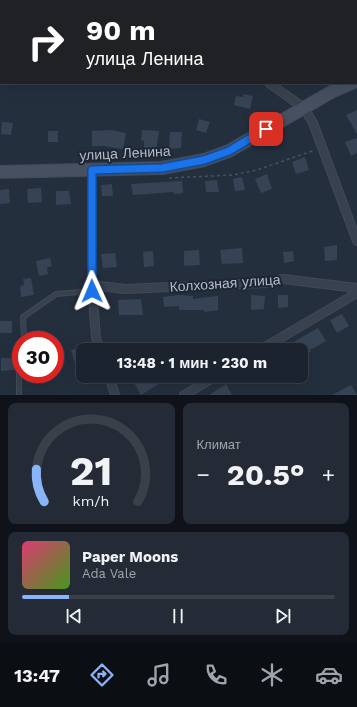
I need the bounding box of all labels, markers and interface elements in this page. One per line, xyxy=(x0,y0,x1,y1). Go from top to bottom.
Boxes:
text: 90 m xyxy=(86,14,156,47)
icon: right xyxy=(20,16,72,68)
text: улица Ленина xyxy=(86,48,203,69)
pin xyxy=(249,112,283,146)
icon: arrive xyxy=(255,118,277,140)
street label: улица Ленина xyxy=(79,143,171,163)
position arrow xyxy=(71,270,113,312)
street label: Колхозная улица xyxy=(169,271,281,295)
speed limit sign: 30 xyxy=(12,331,64,383)
text: 13:48 · 1 мин · 230 m xyxy=(117,354,267,372)
text: Климат xyxy=(197,437,241,452)
text: 21 xyxy=(70,445,113,494)
text: 20.5° xyxy=(227,457,305,492)
text: − xyxy=(197,462,210,487)
text: + xyxy=(322,462,335,487)
text: km/h xyxy=(73,492,110,508)
text: Paper Moons xyxy=(82,548,178,566)
text: Ada Vale xyxy=(82,566,136,581)
icon: previous xyxy=(63,605,85,627)
icon: pause xyxy=(167,605,189,627)
icon: next xyxy=(272,605,294,627)
icon: directions xyxy=(88,661,116,689)
icon: music xyxy=(145,661,173,689)
icon: phone xyxy=(202,661,230,689)
icon: climate xyxy=(258,661,286,689)
icon: car xyxy=(315,661,343,689)
text: 13:47 xyxy=(14,665,60,686)

